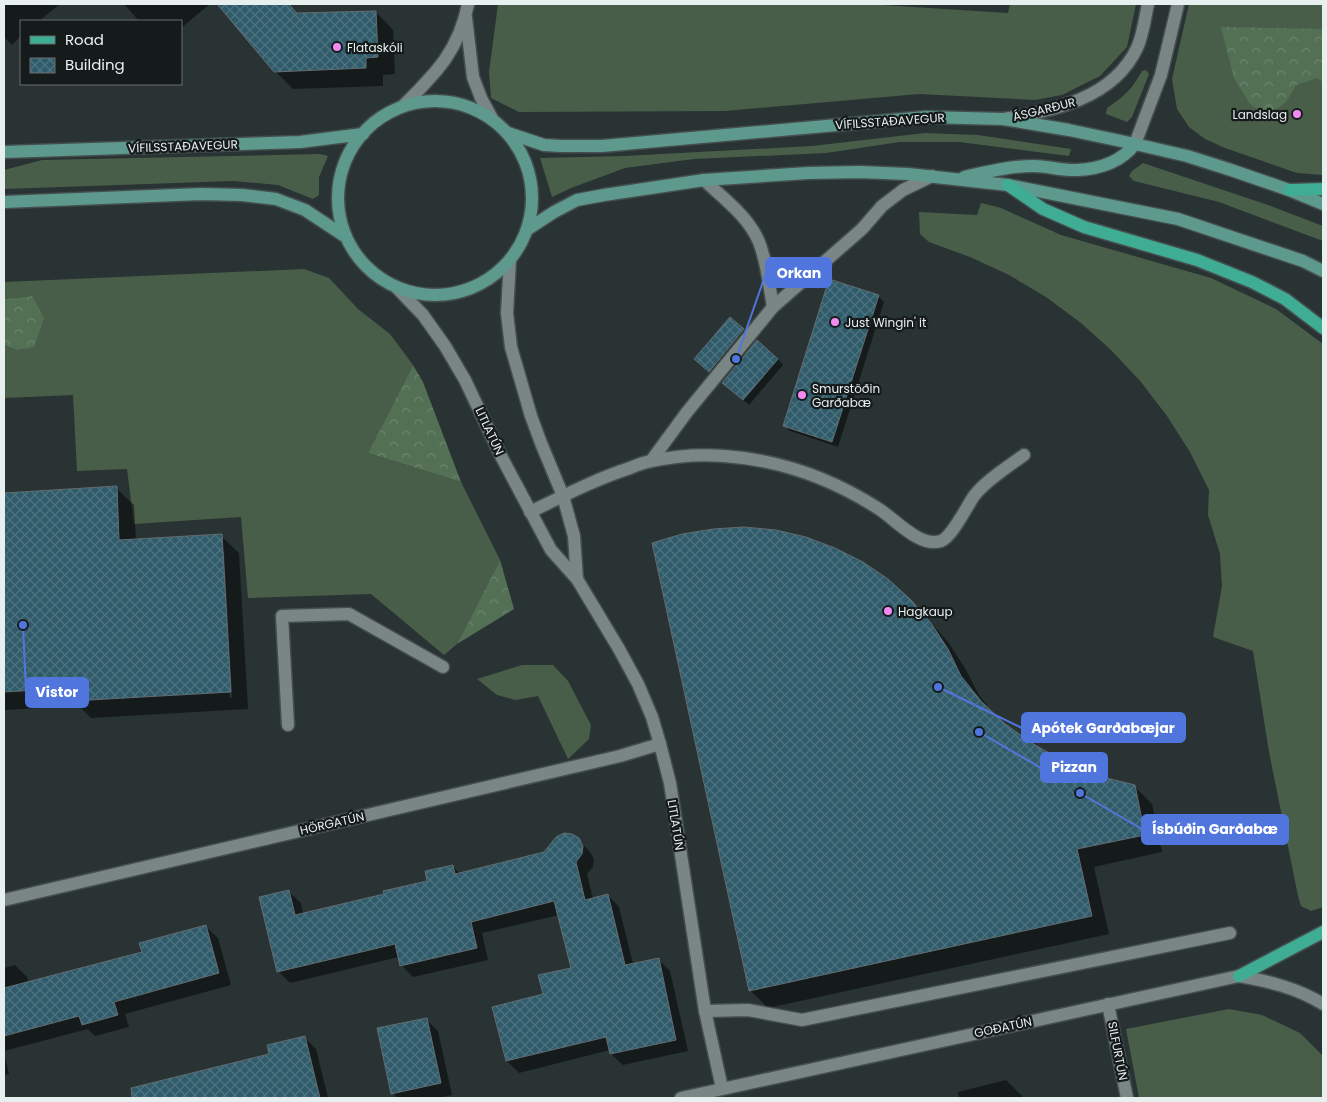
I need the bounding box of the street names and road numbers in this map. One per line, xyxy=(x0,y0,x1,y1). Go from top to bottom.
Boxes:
street label: ÁSGARÐUR xyxy=(1011,93,1077,125)
street label: VÍFILSSTAÐAVEGUR xyxy=(835,109,945,133)
street label: VÍFILSSTAÐAVEGUR xyxy=(128,136,238,156)
street label: LITLATÚN xyxy=(472,404,508,458)
street label: LITLATÚN xyxy=(664,799,688,851)
street label: HÖRGATÚN xyxy=(298,807,366,839)
street label: GOÐATÚN xyxy=(973,1013,1033,1041)
street label: SILFURTÚN xyxy=(1104,1020,1132,1082)

